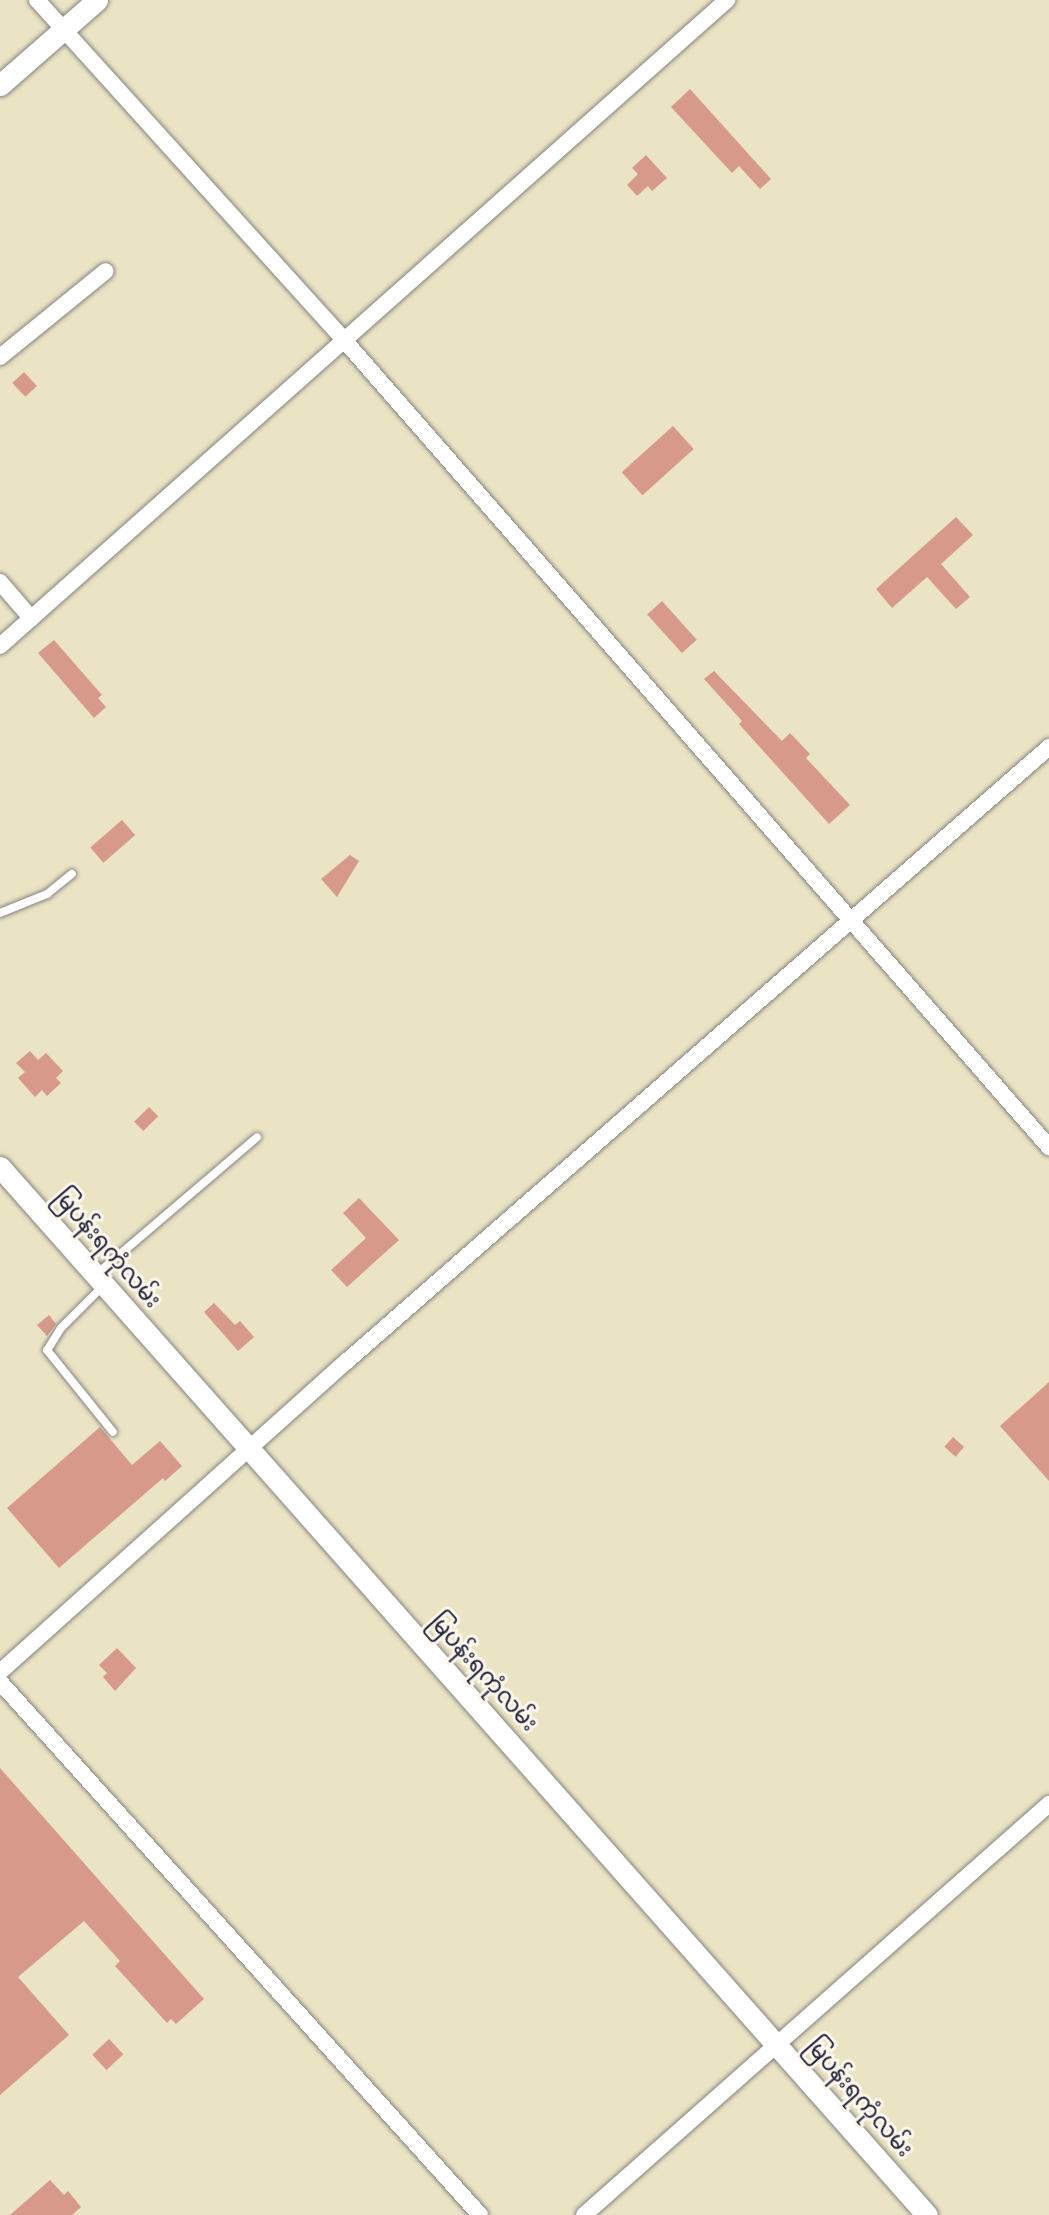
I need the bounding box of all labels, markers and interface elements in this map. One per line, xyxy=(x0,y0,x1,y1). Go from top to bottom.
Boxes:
street label: မြပန်းရကုံလမ်း xyxy=(48,1184,166,1314)
street label: မြပန်းရကုံလမ်း xyxy=(423,1609,543,1737)
street label: မြပန်းရကုံလမ်း xyxy=(800,2033,918,2163)

